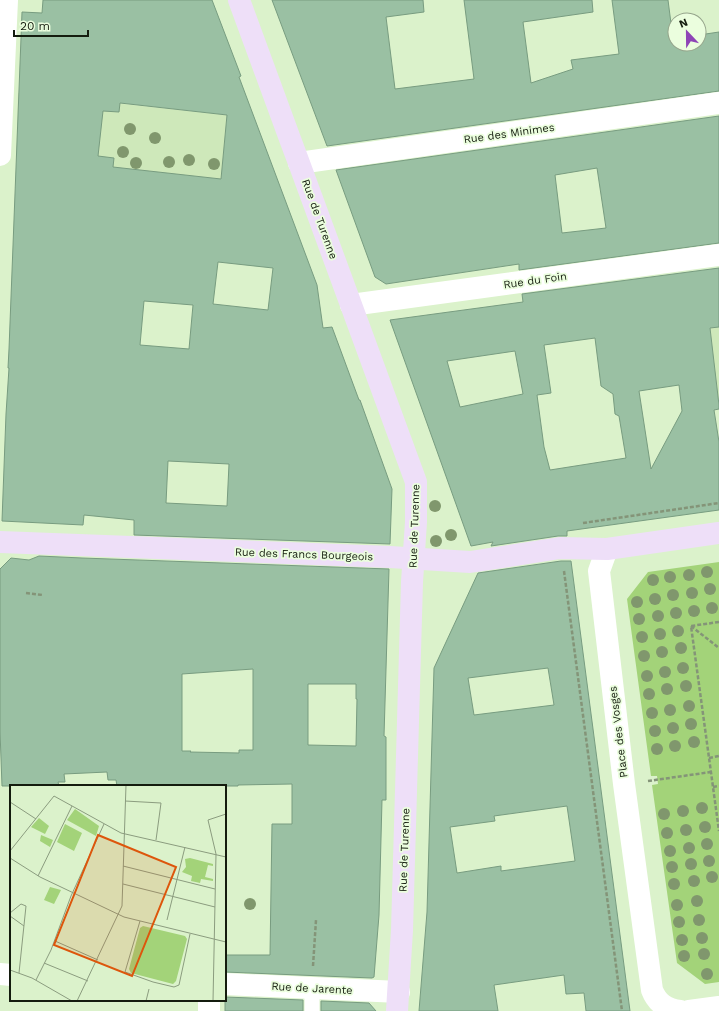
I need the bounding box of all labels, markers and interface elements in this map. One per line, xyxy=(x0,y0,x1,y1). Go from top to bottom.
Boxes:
scale bar xyxy=(14,12,88,38)
north arrow xyxy=(667,12,707,52)
text: N xyxy=(677,16,690,31)
text: 20 m xyxy=(20,19,50,33)
street label: Rue des Minimes xyxy=(463,121,556,146)
street label: Rue de Turenne xyxy=(299,177,340,261)
street label: Rue du Foin xyxy=(502,270,568,291)
street label: Rue de Turenne xyxy=(407,484,422,568)
street label: Rue des Francs Bourgeois xyxy=(235,546,374,563)
street label: Place des Vosges xyxy=(606,685,631,778)
inset map xyxy=(10,785,226,1001)
street label: Rue de Turenne xyxy=(397,808,412,892)
street label: Rue de Jarente xyxy=(271,980,353,997)

